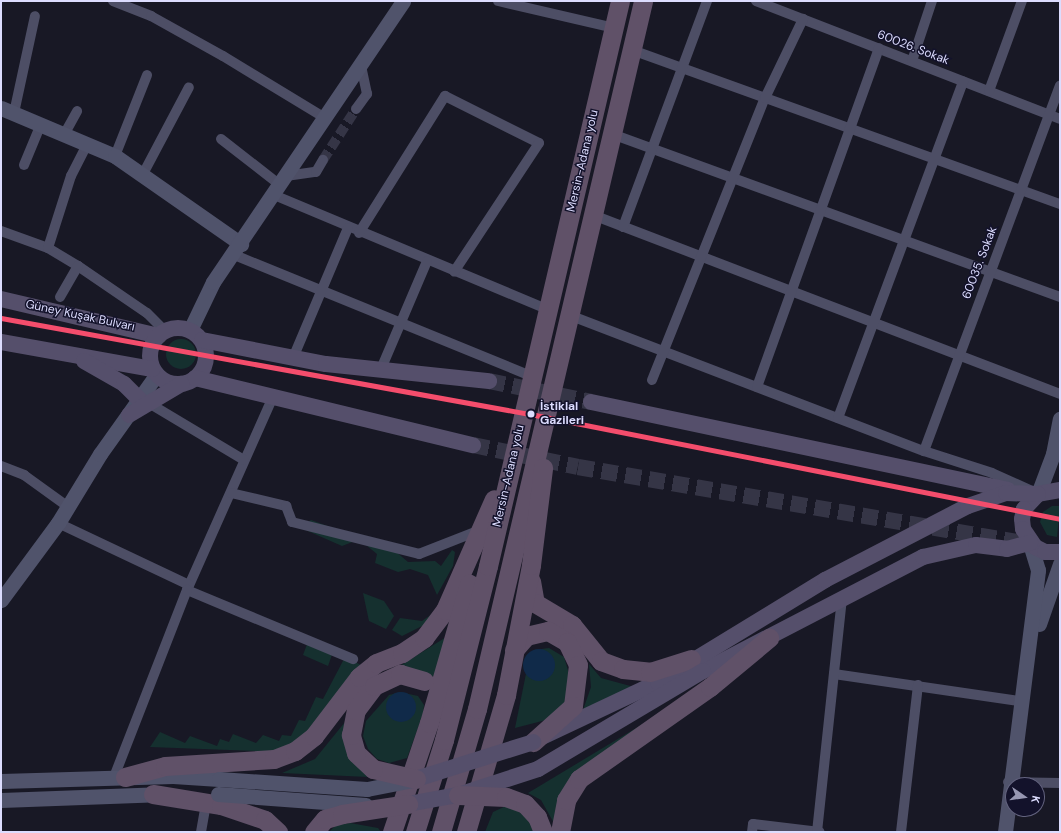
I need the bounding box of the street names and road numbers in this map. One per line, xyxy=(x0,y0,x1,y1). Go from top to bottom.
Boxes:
street label: 60026. Sokak xyxy=(875,28,951,68)
street label: Mersin-Adana yolu xyxy=(564,109,602,213)
street label: 60035. Sokak xyxy=(960,225,1000,301)
street label: Güney Kuşak Bulvarı xyxy=(24,297,136,335)
street label: Mersin-Adana yolu xyxy=(490,424,528,528)

